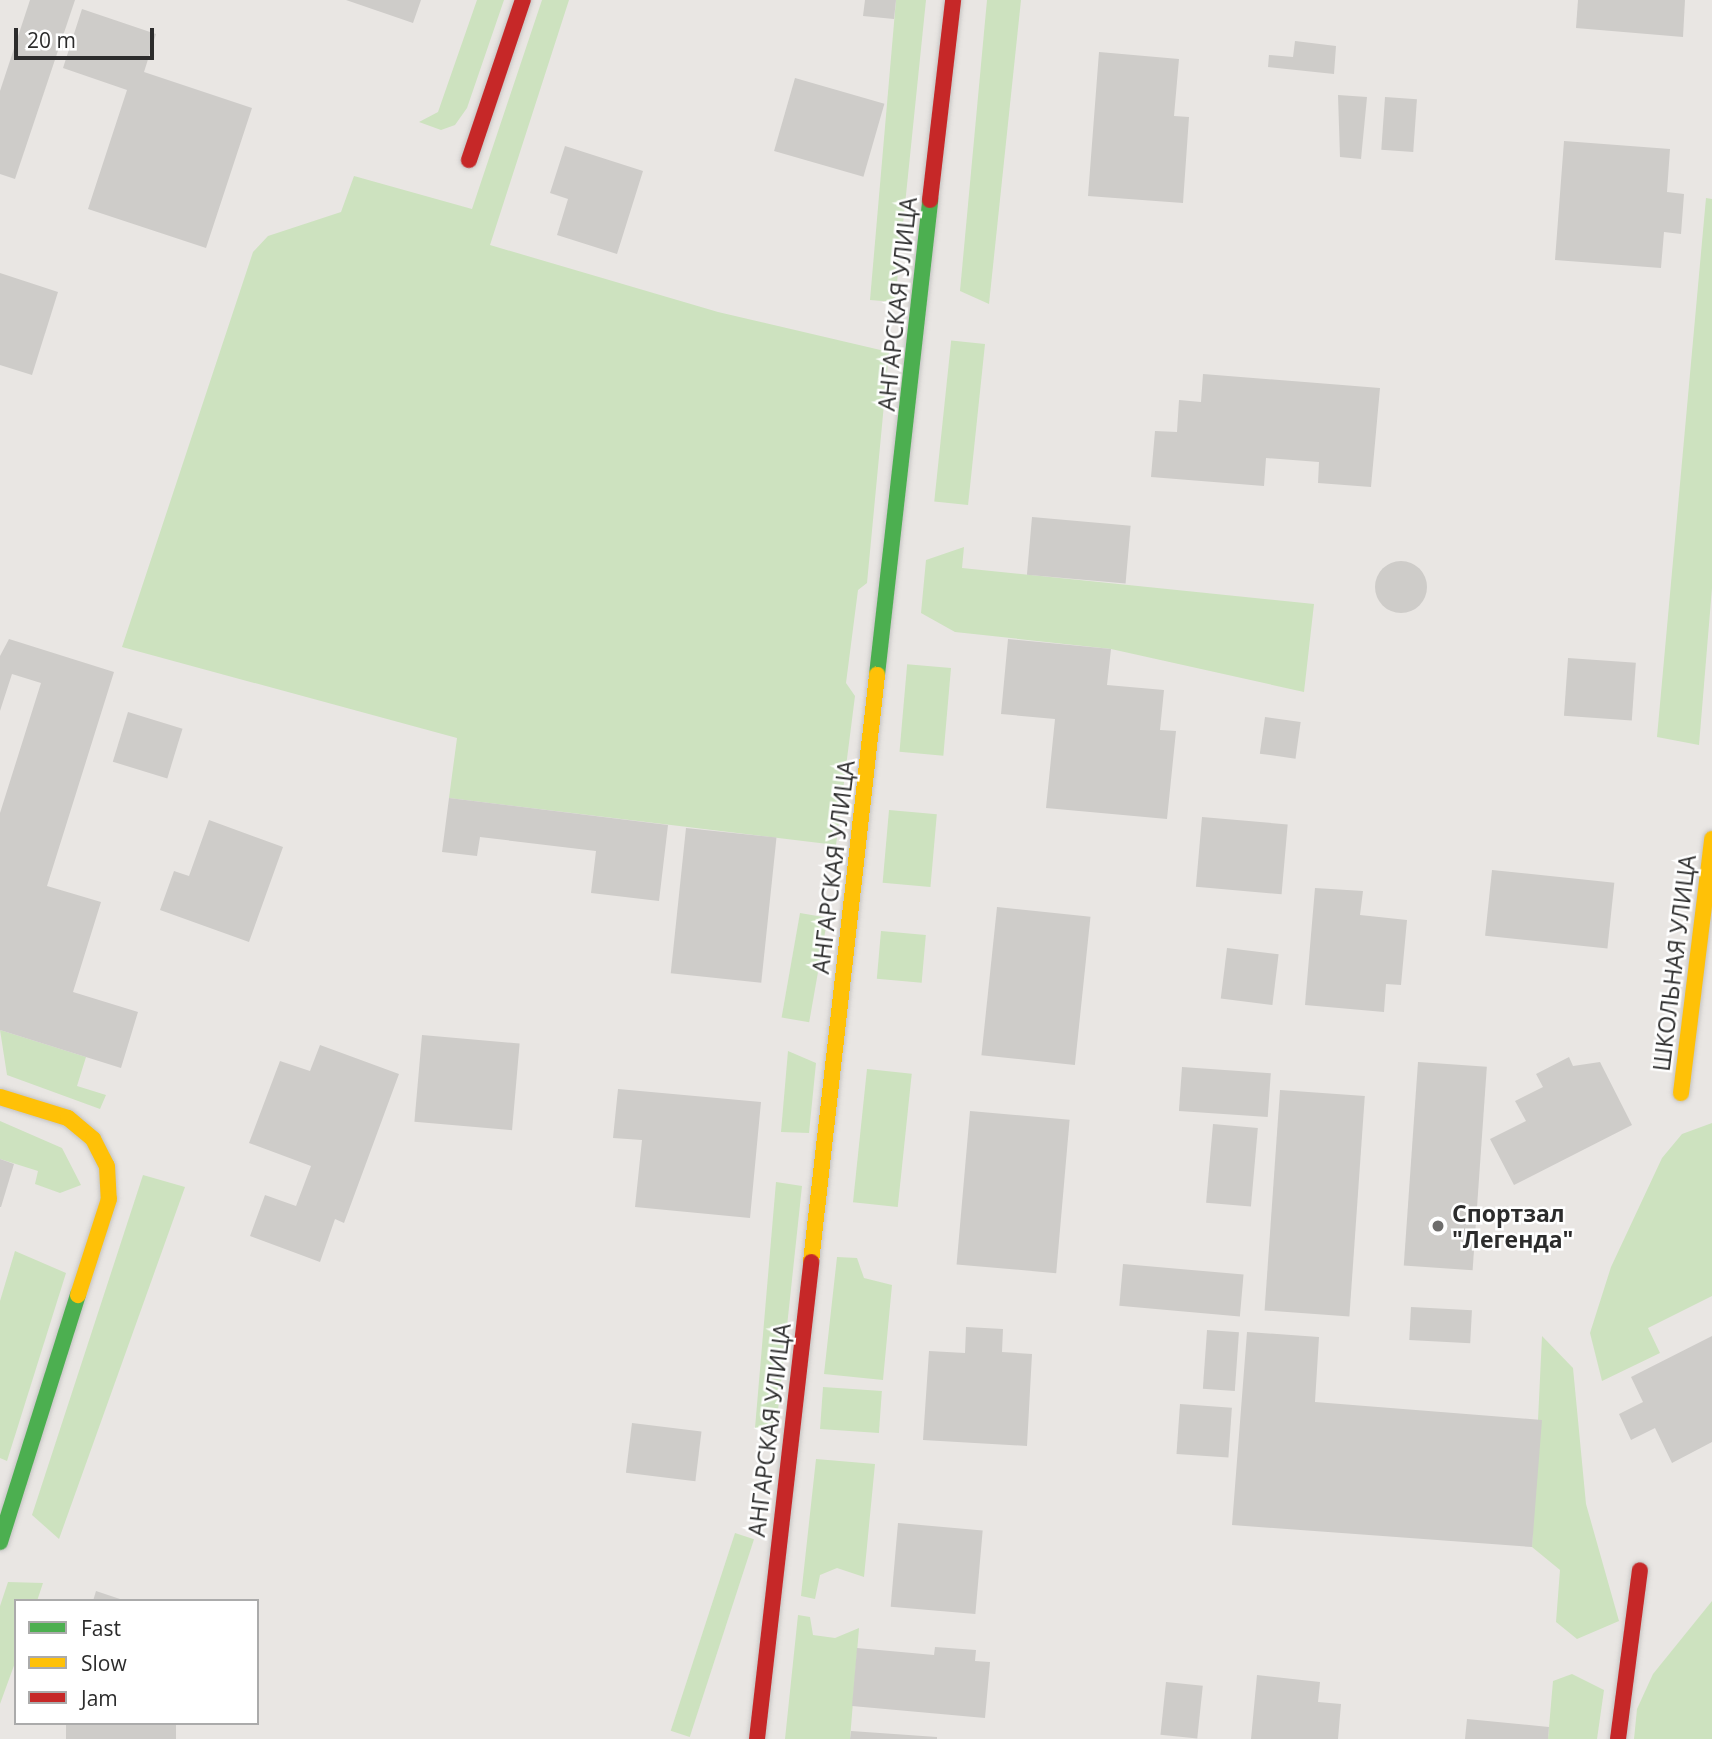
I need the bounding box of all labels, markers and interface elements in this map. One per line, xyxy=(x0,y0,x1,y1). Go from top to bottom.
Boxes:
scale bar xyxy=(18,14,158,58)
text: 20 m xyxy=(27,26,76,54)
street label: АНГАРСКАЯ УЛИЦА xyxy=(872,196,922,412)
street label: АНГАРСКАЯ УЛИЦА xyxy=(806,759,860,975)
street label: ШКОЛЬНАЯ УЛИЦА xyxy=(1647,853,1701,1073)
place label: Спортзал "Легенда" xyxy=(1452,1199,1573,1253)
marker: Спортзал "Легенда" xyxy=(1430,1218,1446,1234)
street label: АНГАРСКАЯ УЛИЦА xyxy=(742,1322,796,1538)
legend xyxy=(14,1599,259,1725)
text: Fast xyxy=(81,1614,121,1642)
text: Slow xyxy=(81,1649,127,1677)
text: Jam xyxy=(81,1684,118,1712)

